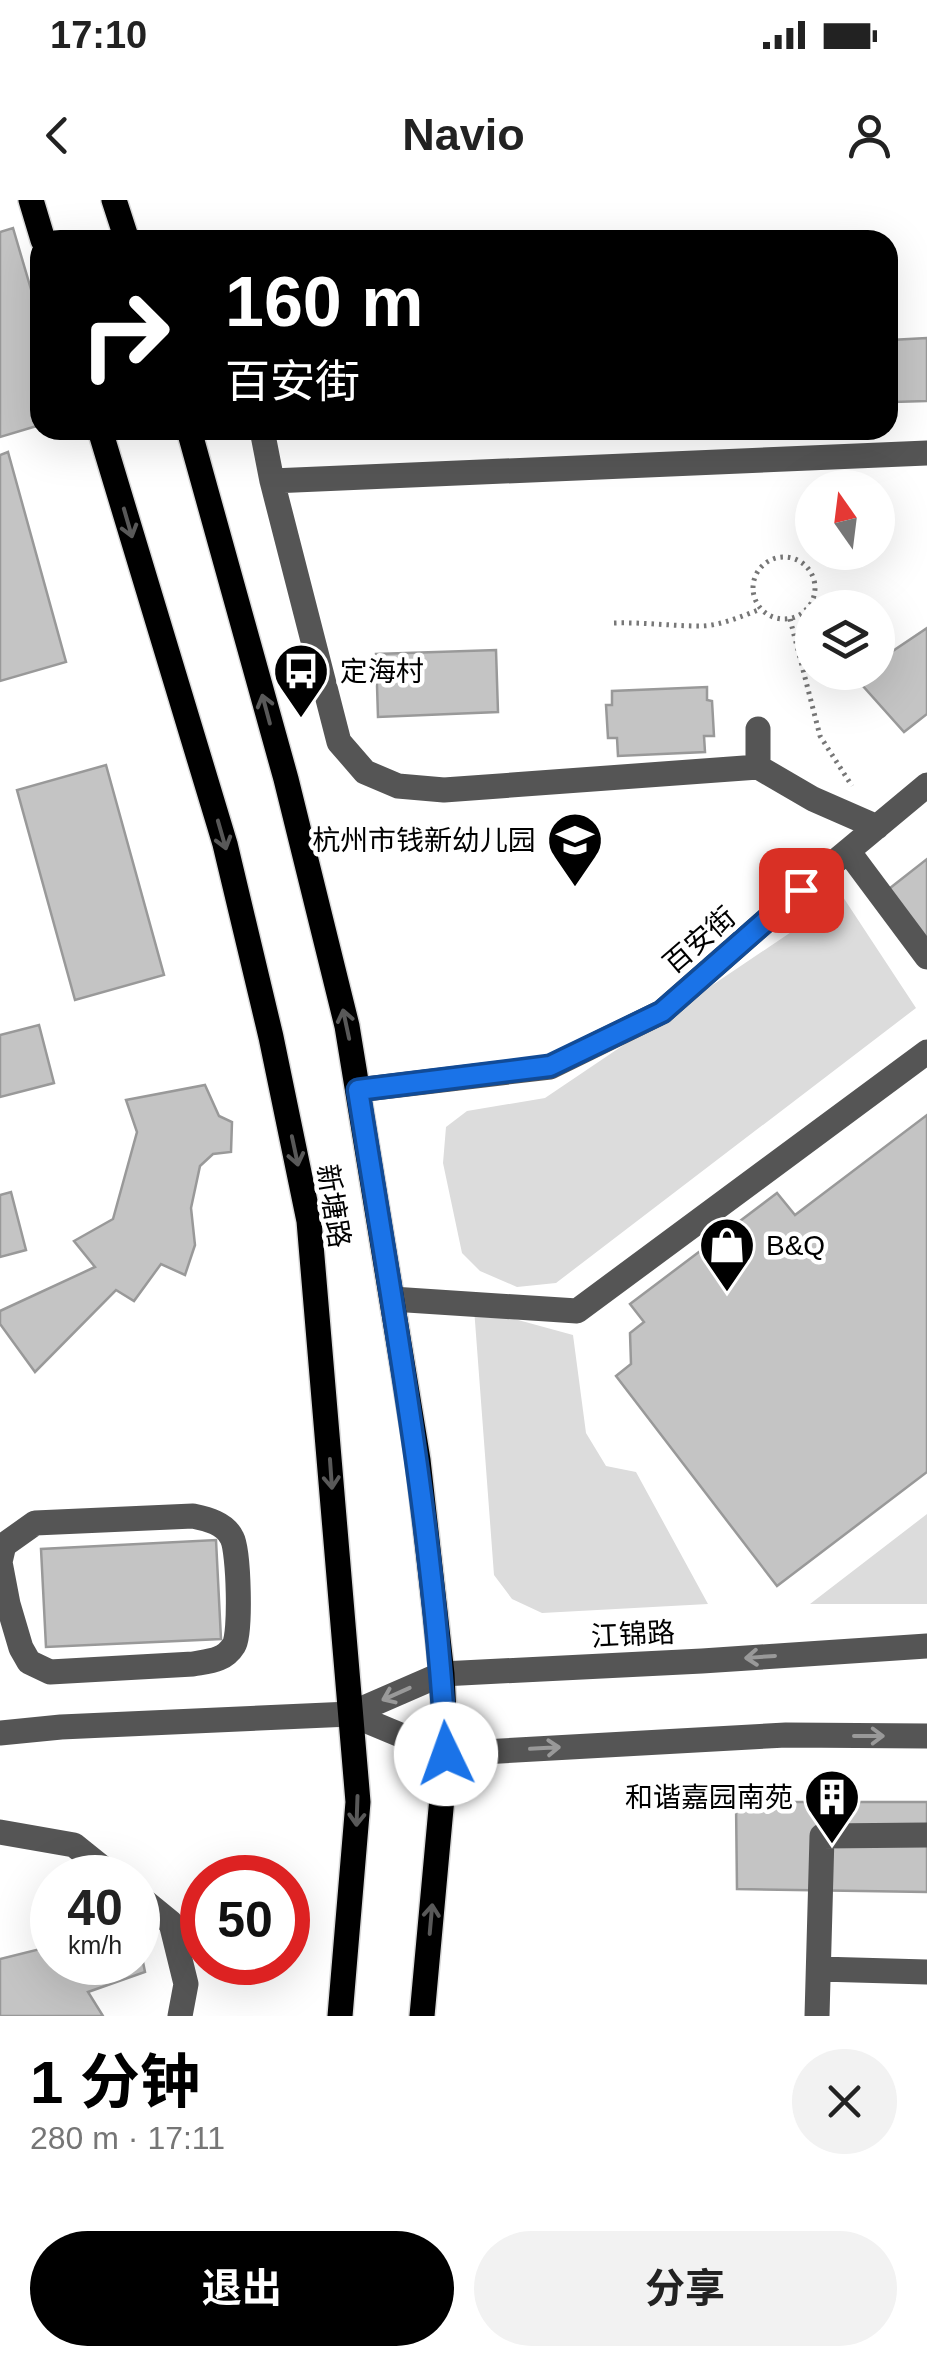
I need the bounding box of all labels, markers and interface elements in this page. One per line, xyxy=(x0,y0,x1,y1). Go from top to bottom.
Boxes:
text: 17:10 xyxy=(50,14,147,56)
icon: back xyxy=(30,108,85,163)
icon: person xyxy=(842,108,897,163)
text: Navio xyxy=(402,109,525,160)
text: 160 m xyxy=(225,263,423,341)
icon: right xyxy=(60,270,190,400)
text: 百安街 xyxy=(225,356,360,407)
north arrow xyxy=(795,470,895,570)
map controls xyxy=(795,470,895,690)
one-way arrow xyxy=(120,507,138,539)
button: layers xyxy=(795,590,895,690)
bus stop icon: 定海村 xyxy=(271,641,331,720)
place label: 定海村 xyxy=(340,656,424,687)
one-way arrow xyxy=(256,694,275,725)
school or university icon: 杭州市钱新幼儿园 xyxy=(545,810,605,889)
one-way arrow xyxy=(214,818,232,850)
place label: 杭州市钱新幼儿园 xyxy=(312,825,536,856)
pin xyxy=(759,848,844,933)
icon: arrive xyxy=(774,863,829,918)
street label: 百安街 xyxy=(657,901,741,980)
one-way arrow xyxy=(336,1009,354,1041)
one-way arrow xyxy=(286,1134,305,1166)
street label: 新塘路 xyxy=(312,1162,355,1250)
shop icon: B&Q xyxy=(697,1215,757,1294)
place label: B&Q xyxy=(766,1230,825,1261)
one-way arrow xyxy=(321,1457,340,1489)
street label: 江锦路 xyxy=(590,1617,676,1652)
one-way arrow xyxy=(744,1648,776,1667)
one-way arrow xyxy=(381,1686,412,1704)
position arrow xyxy=(394,1702,498,1806)
one-way arrow xyxy=(852,1726,885,1746)
one-way arrow xyxy=(528,1738,560,1757)
building icon: 和谐嘉园南苑 xyxy=(802,1767,862,1846)
place label: 和谐嘉园南苑 xyxy=(625,1782,793,1813)
one-way arrow xyxy=(347,1794,366,1827)
speed limit sign: 50 xyxy=(180,1855,310,1985)
text: 40 xyxy=(67,1880,123,1936)
one-way arrow xyxy=(422,1903,441,1935)
text: km/h xyxy=(68,1931,122,1959)
text: 1 分钟 xyxy=(30,2049,200,2116)
button: close xyxy=(792,2049,897,2154)
text: 280 m · 17:11 xyxy=(30,2120,225,2156)
button: 退出 xyxy=(30,2231,454,2346)
button: 分享 xyxy=(474,2231,897,2346)

